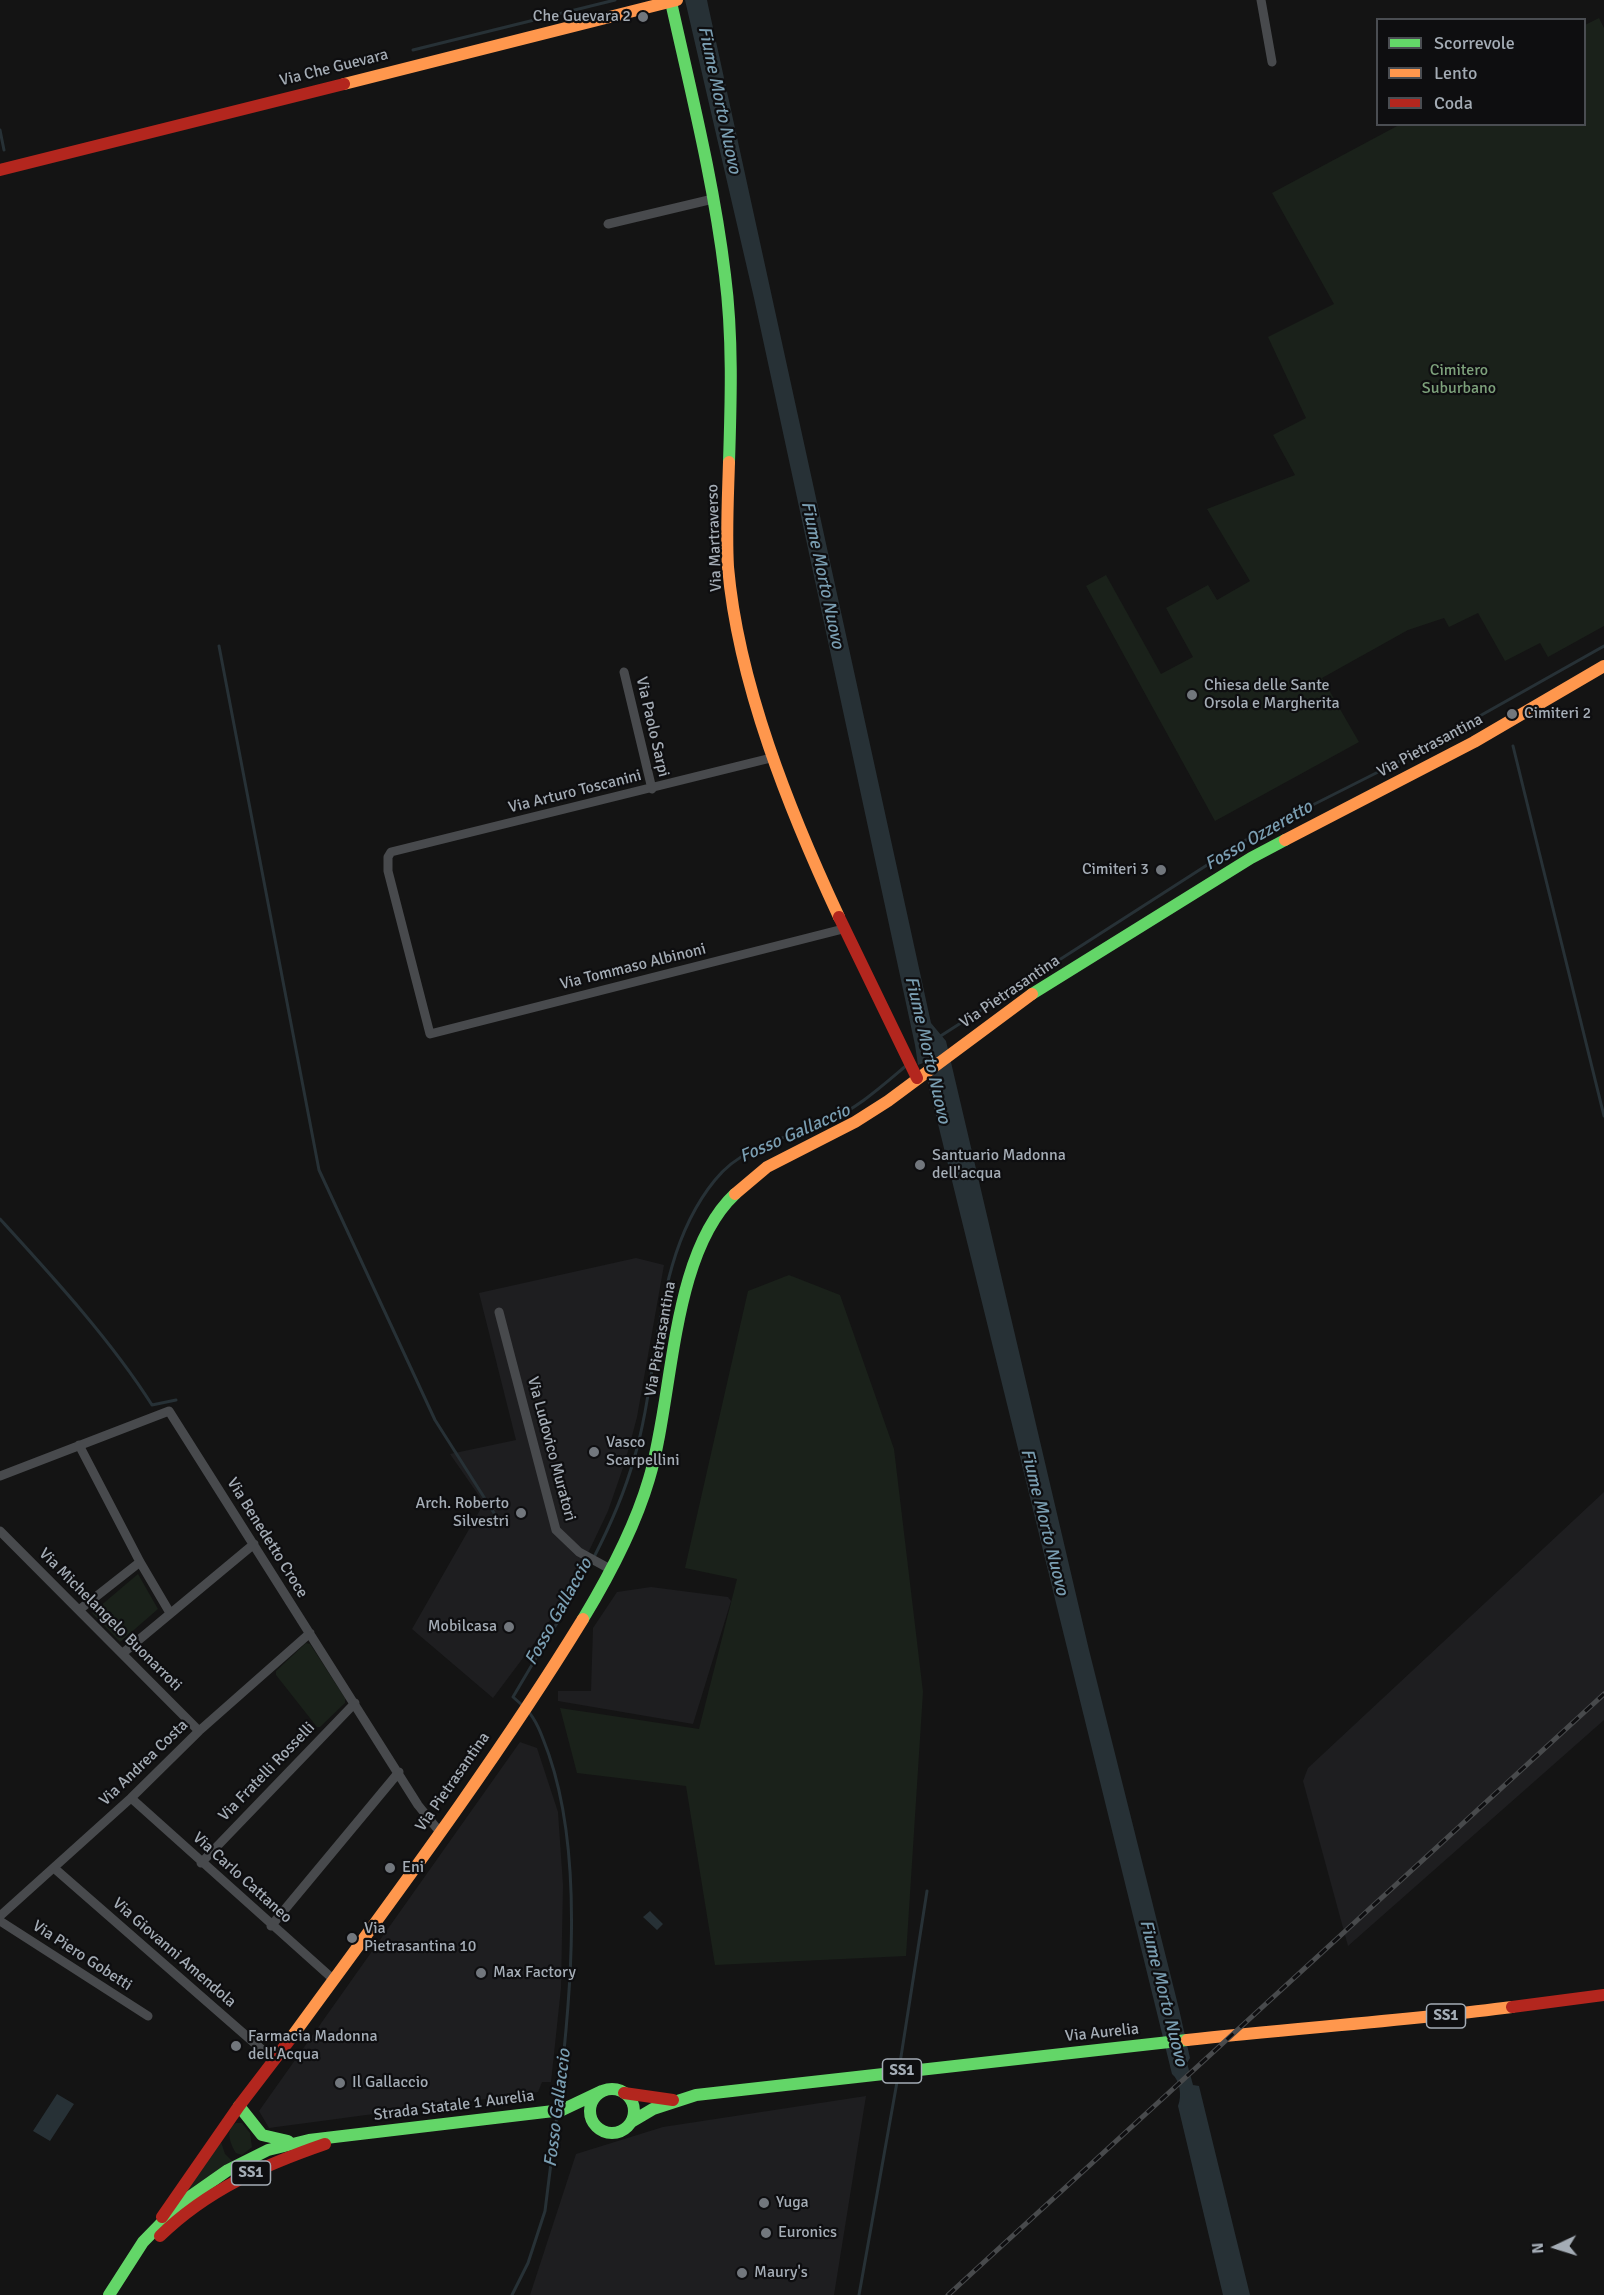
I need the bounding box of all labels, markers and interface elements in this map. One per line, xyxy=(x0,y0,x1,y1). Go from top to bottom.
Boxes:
place label: Che Guevara 2 xyxy=(533,7,631,27)
marker: Che Guevara 2 xyxy=(636,10,650,24)
legend xyxy=(1376,18,1586,126)
water label: Fiume Morto Nuovo xyxy=(693,24,745,176)
text: Scorrevole xyxy=(1434,32,1515,54)
street label: Via Che Guevara xyxy=(278,45,390,91)
text: Lento xyxy=(1434,62,1477,84)
text: Coda xyxy=(1434,92,1473,114)
park label: Cimitero Suburbano xyxy=(1422,361,1496,399)
street label: Via Martraverso xyxy=(704,484,726,592)
water label: Fiume Morto Nuovo xyxy=(796,499,848,651)
street label: Via Paolo Sarpi xyxy=(631,675,673,779)
place label: Chiesa delle Sante Orsola e Margherita xyxy=(1204,676,1340,714)
marker: Chiesa delle Sante Orsola e Margherita xyxy=(1185,688,1199,702)
place label: Cimiteri 2 xyxy=(1524,704,1591,724)
marker: Cimiteri 2 xyxy=(1505,707,1519,721)
street label: Via Pietrasantina xyxy=(1374,710,1486,782)
street label: Via Arturo Toscanini xyxy=(506,766,644,818)
water label: Fosso Ozzeretto xyxy=(1201,796,1317,876)
place label: Cimiteri 3 xyxy=(1082,860,1149,880)
marker: Cimiteri 3 xyxy=(1154,863,1168,877)
street label: Via Tommaso Albinoni xyxy=(558,940,708,994)
street label: Via Pietrasantina xyxy=(956,951,1064,1033)
water label: Fiume Morto Nuovo xyxy=(900,974,954,1126)
water label: Fosso Gallaccio xyxy=(736,1100,854,1168)
place label: Santuario Madonna dell'acqua xyxy=(932,1146,1066,1184)
marker: Santuario Madonna dell'acqua xyxy=(913,1158,927,1172)
street label: Via Pietrasantina xyxy=(641,1280,681,1398)
street label: Via Ludovico Muratori xyxy=(522,1375,580,1523)
place label: Vasco Scarpellini xyxy=(606,1433,679,1471)
marker: Vasco Scarpellini xyxy=(587,1445,601,1459)
water label: Fiume Morto Nuovo xyxy=(1015,1446,1073,1598)
street label: Via Benedetto Croce xyxy=(222,1474,312,1602)
place label: Arch. Roberto Silvestri xyxy=(415,1494,509,1532)
marker: Arch. Roberto Silvestri xyxy=(514,1506,528,1520)
street label: Via Michelangelo Buonarroti xyxy=(35,1545,185,1695)
water label: Fosso Gallaccio xyxy=(521,1555,597,1669)
place label: Mobilcasa xyxy=(428,1617,497,1637)
marker: Mobilcasa xyxy=(502,1620,516,1634)
street label: Via Andrea Costa xyxy=(96,1716,192,1810)
street label: Via Fratelli Rosselli xyxy=(215,1718,319,1826)
street label: Via Pietrasantina xyxy=(412,1729,494,1835)
street label: Via Carlo Cattaneo xyxy=(188,1828,296,1928)
place label: Eni xyxy=(402,1858,424,1878)
marker: Eni xyxy=(383,1861,397,1875)
street label: Via Giovanni Amendola xyxy=(108,1894,240,2012)
street label: Via Piero Gobetti xyxy=(29,1917,135,1995)
water label: Fiume Morto Nuovo xyxy=(1134,1917,1192,2069)
place label: Via Pietrasantina 10 xyxy=(364,1919,476,1957)
marker: Via Pietrasantina 10 xyxy=(345,1931,359,1945)
place label: Max Factory xyxy=(493,1963,576,1983)
marker: Max Factory xyxy=(474,1966,488,1980)
road number: SS1 xyxy=(1426,2004,1466,2028)
street label: Via Aurelia xyxy=(1064,2020,1140,2046)
place label: Farmacia Madonna dell'Acqua xyxy=(248,2027,378,2065)
marker: Farmacia Madonna dell'Acqua xyxy=(229,2039,243,2053)
water label: Fosso Gallaccio xyxy=(540,2048,576,2168)
road number: SS1 xyxy=(882,2059,922,2083)
place label: Il Gallaccio xyxy=(352,2073,428,2093)
marker: Il Gallaccio xyxy=(333,2076,347,2090)
street label: Strada Statale 1 Aurelia xyxy=(373,2087,535,2125)
road number: SS1 xyxy=(232,2161,270,2185)
place label: Yuga xyxy=(776,2193,809,2213)
marker: Yuga xyxy=(757,2196,771,2210)
north arrow xyxy=(1526,2217,1586,2277)
place label: Euronics xyxy=(778,2223,837,2243)
marker: Euronics xyxy=(759,2226,773,2240)
text: N xyxy=(1528,2242,1548,2255)
place label: Maury's xyxy=(754,2263,808,2283)
marker: Maury's xyxy=(735,2266,749,2280)

